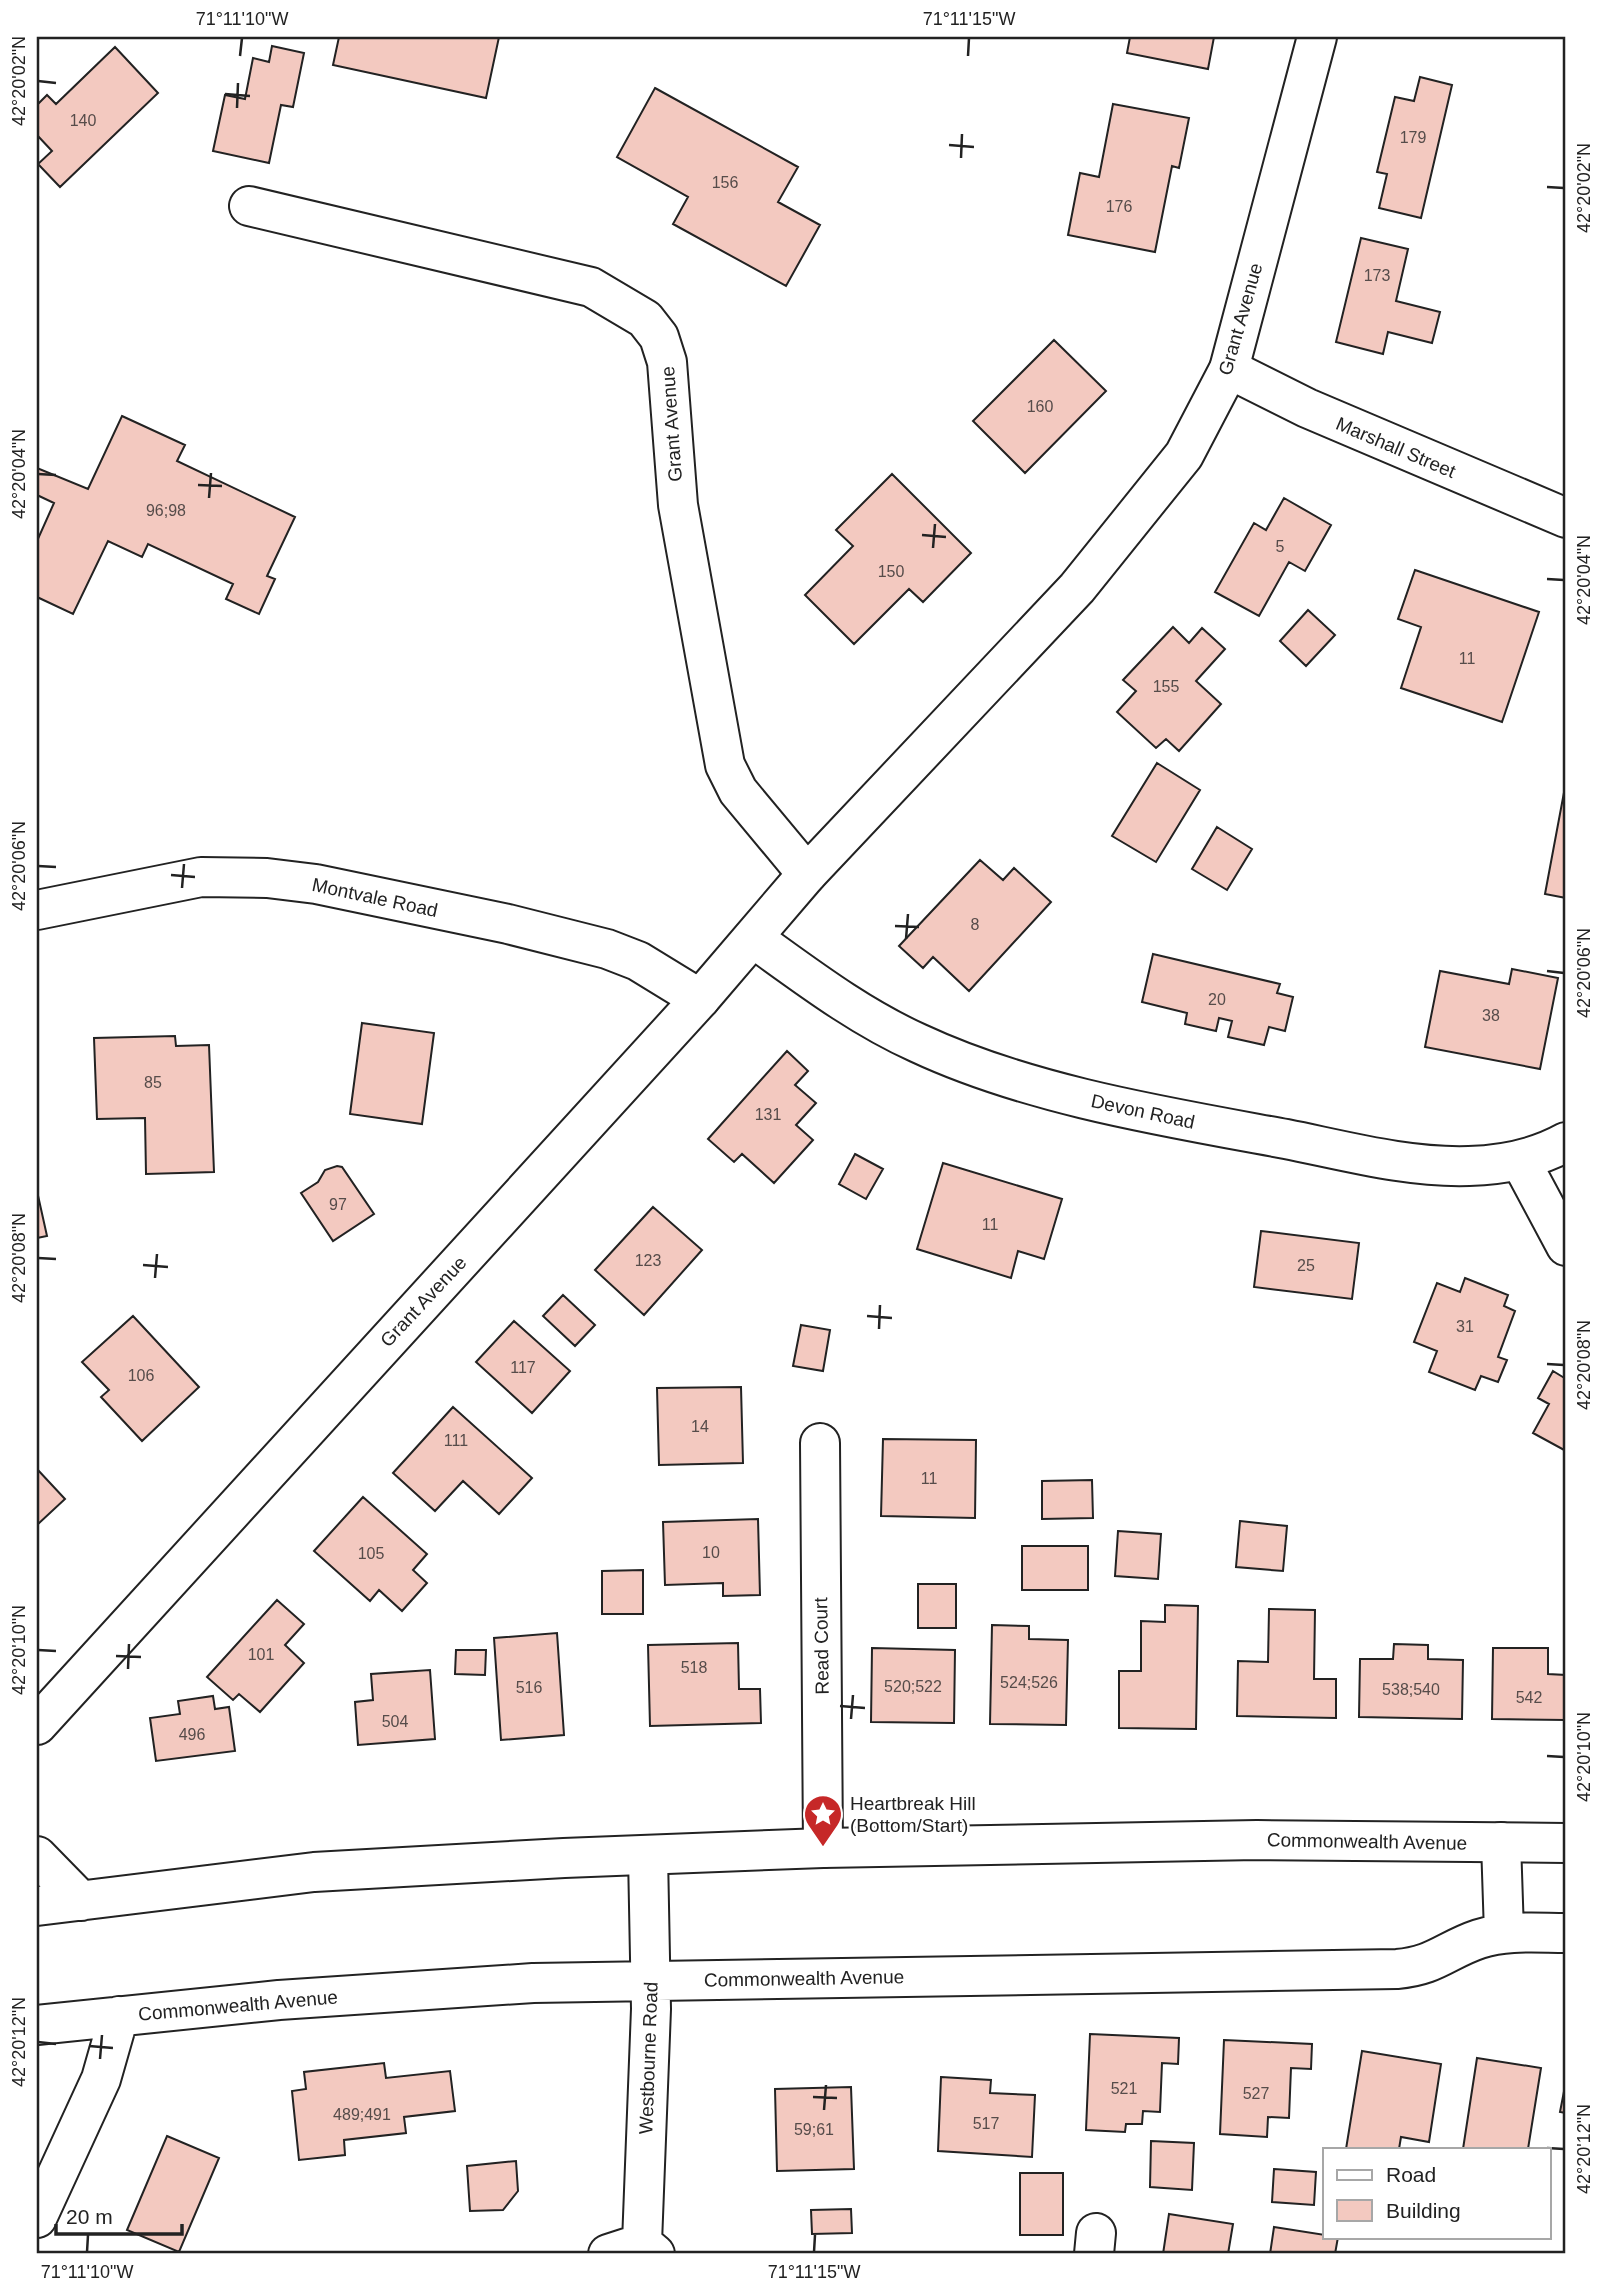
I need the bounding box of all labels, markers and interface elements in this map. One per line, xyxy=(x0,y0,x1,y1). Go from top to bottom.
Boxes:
text: 71°11'10"W xyxy=(196,9,288,29)
text: 71°11'15"W xyxy=(923,9,1015,29)
text: 42°20'02"N xyxy=(9,36,29,126)
house number: 140 xyxy=(70,112,96,129)
house number: 179 xyxy=(1400,129,1426,146)
text: 42°20'02"N xyxy=(1574,143,1594,233)
house number: 156 xyxy=(712,174,738,191)
house number: 176 xyxy=(1106,198,1132,215)
street label: Grant Avenue xyxy=(1214,261,1267,378)
house number: 173 xyxy=(1364,267,1390,284)
street label: Grant Avenue xyxy=(657,365,686,482)
house number: 160 xyxy=(1027,398,1053,415)
street label: Marshall Street xyxy=(1333,413,1459,482)
text: 42°20'04"N xyxy=(9,429,29,519)
house number: 96;98 xyxy=(146,502,186,519)
text: 42°20'04"N xyxy=(1574,535,1594,625)
house number: 5 xyxy=(1276,538,1285,555)
house number: 150 xyxy=(878,563,904,580)
house number: 11 xyxy=(1459,650,1475,667)
house number: 155 xyxy=(1153,678,1179,695)
text: 42°20'06"N xyxy=(9,821,29,911)
street label: Montvale Road xyxy=(310,874,440,921)
house number: 8 xyxy=(971,916,980,933)
text: 42°20'06"N xyxy=(1574,928,1594,1018)
house number: 20 xyxy=(1208,991,1226,1008)
house number: 38 xyxy=(1482,1007,1500,1024)
house number: 85 xyxy=(144,1074,162,1091)
street label: Devon Road xyxy=(1089,1090,1197,1133)
house number: 131 xyxy=(755,1106,781,1123)
house number: 97 xyxy=(329,1196,347,1213)
text: 42°20'08"N xyxy=(9,1213,29,1303)
house number: 11 xyxy=(982,1216,998,1233)
street label: Grant Avenue xyxy=(376,1252,471,1351)
house number: 123 xyxy=(635,1252,661,1269)
house number: 25 xyxy=(1297,1257,1315,1274)
house number: 31 xyxy=(1456,1318,1474,1335)
text: 42°20'08"N xyxy=(1574,1320,1594,1410)
house number: 117 xyxy=(510,1359,536,1376)
house number: 106 xyxy=(128,1367,154,1384)
house number: 14 xyxy=(691,1418,709,1435)
house number: 111 xyxy=(444,1432,468,1449)
house number: 11 xyxy=(921,1470,937,1487)
house number: 10 xyxy=(702,1544,720,1561)
house number: 105 xyxy=(358,1545,384,1562)
street label: Read Court xyxy=(810,1597,833,1695)
text: 42°20'10"N xyxy=(9,1605,29,1695)
house number: 101 xyxy=(248,1646,274,1663)
house number: 518 xyxy=(681,1659,707,1676)
house number: 524;526 xyxy=(1000,1674,1058,1691)
house number: 520;522 xyxy=(884,1678,942,1695)
house number: 516 xyxy=(516,1679,542,1696)
house number: 538;540 xyxy=(1382,1681,1440,1698)
house number: 542 xyxy=(1516,1689,1542,1706)
text: 42°20'10"N xyxy=(1574,1712,1594,1802)
house number: 504 xyxy=(382,1713,408,1730)
house number: 496 xyxy=(179,1726,205,1743)
place icon: Heartbreak Hill (Bottom/Start) xyxy=(802,1793,844,1848)
place label: Heartbreak Hill (Bottom/Start) xyxy=(850,1793,976,1836)
street label: Commonwealth Avenue xyxy=(1267,1829,1467,1854)
street label: Commonwealth Avenue xyxy=(704,1966,904,1991)
street label: Westbourne Road xyxy=(635,1981,662,2135)
street label: Commonwealth Avenue xyxy=(137,1986,339,2025)
text: 42°20'12"N xyxy=(9,1997,29,2087)
house number: 521 xyxy=(1111,2080,1137,2097)
house number: 527 xyxy=(1243,2085,1269,2102)
text: 42°20'12"N xyxy=(1574,2104,1594,2194)
house number: 489;491 xyxy=(333,2106,391,2123)
house number: 517 xyxy=(973,2115,999,2132)
house number: 59;61 xyxy=(794,2121,834,2138)
legend xyxy=(1323,2148,1550,2238)
text: Road xyxy=(1386,2163,1436,2186)
scale bar xyxy=(56,2193,182,2237)
text: Building xyxy=(1386,2199,1461,2222)
text: 20 m xyxy=(66,2205,113,2228)
text: 71°11'10"W xyxy=(41,2262,133,2282)
text: 71°11'15"W xyxy=(768,2262,860,2282)

